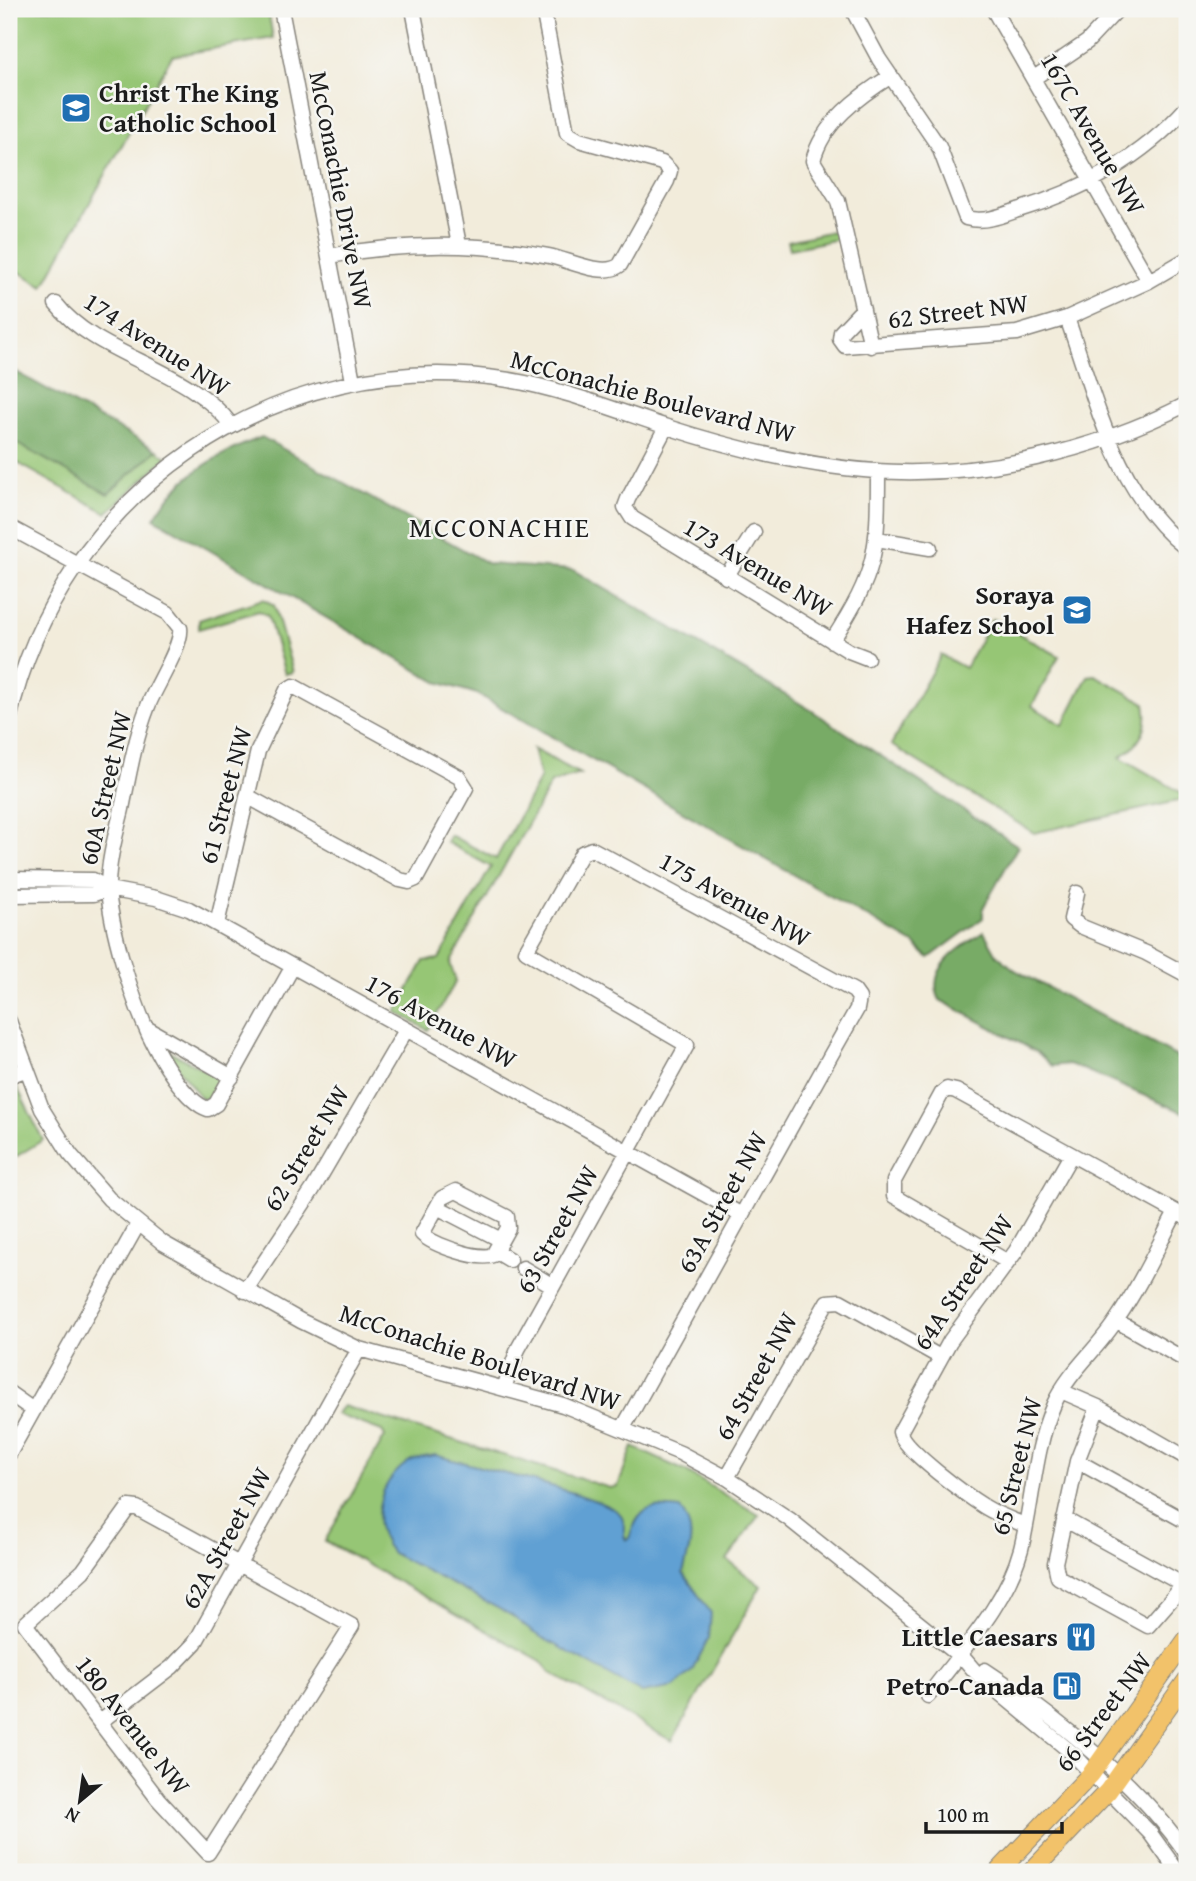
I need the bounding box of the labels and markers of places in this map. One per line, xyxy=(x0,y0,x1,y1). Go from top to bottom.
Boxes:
place label: Christ The King Catholic School xyxy=(99,73,279,142)
school or university icon: Christ The King Catholic School xyxy=(59,91,93,125)
place label: Soraya Hafez School xyxy=(906,575,1055,644)
school or university icon: Soraya Hafez School xyxy=(1060,593,1094,627)
place label: Little Caesars xyxy=(902,1617,1058,1656)
restaurant icon: Little Caesars xyxy=(1064,1620,1098,1654)
place label: Petro-Canada xyxy=(887,1666,1045,1705)
fuel station icon: Petro-Canada xyxy=(1050,1669,1084,1703)

